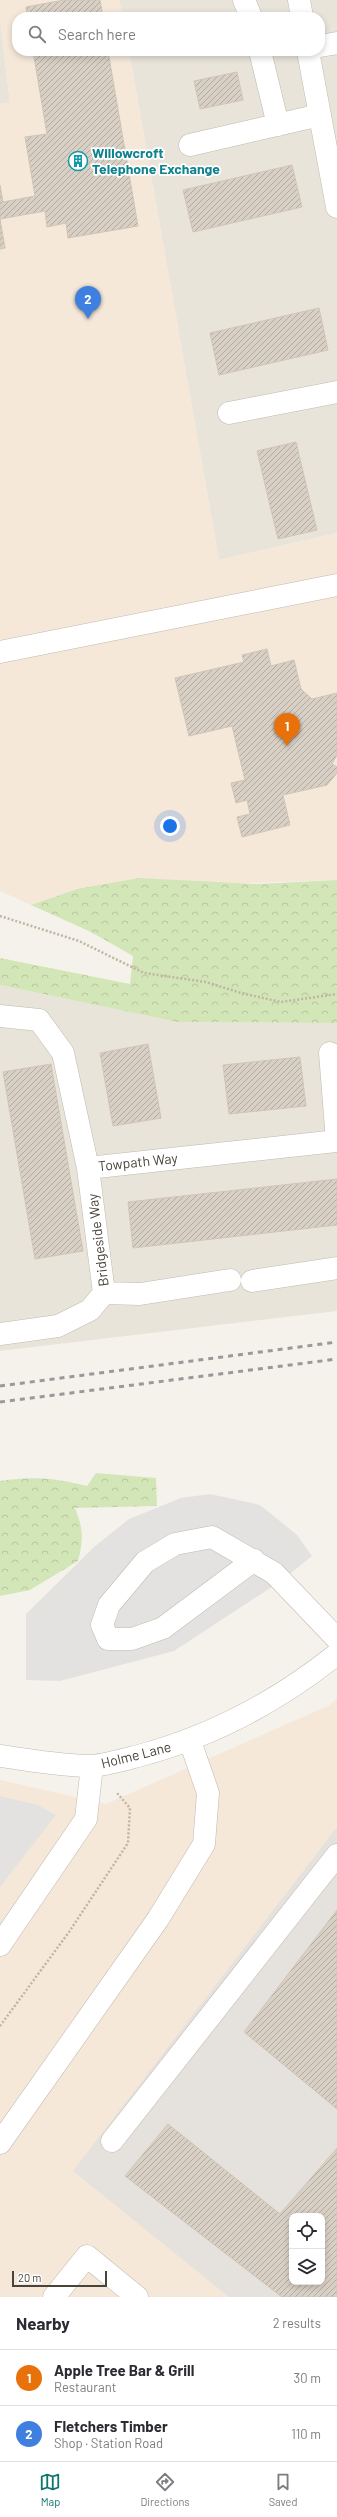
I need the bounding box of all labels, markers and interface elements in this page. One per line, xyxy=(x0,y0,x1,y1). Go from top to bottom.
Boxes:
search box xyxy=(12,12,325,56)
icon: search xyxy=(26,23,48,45)
text: Search here xyxy=(58,25,136,43)
place label: Willowcroft Telephone Exchange xyxy=(92,144,220,177)
building icon: Willowcroft Telephone Exchange xyxy=(67,150,89,172)
pin: 2 xyxy=(75,286,101,319)
pin: 1 xyxy=(274,713,300,746)
your location xyxy=(160,816,180,836)
street label: Towpath Way xyxy=(97,1149,179,1174)
street label: Bridgeside Way xyxy=(83,1192,112,1287)
street label: Holme Lane xyxy=(99,1738,173,1771)
map controls xyxy=(289,2213,325,2285)
button: locate xyxy=(289,2213,325,2249)
button: layers xyxy=(289,2249,325,2285)
scale bar xyxy=(12,2269,107,2288)
text: 20 m xyxy=(18,2271,41,2284)
text: Nearby xyxy=(16,2313,70,2333)
text: 2 results xyxy=(273,2315,321,2331)
text: Apple Tree Bar & Grill xyxy=(54,2361,194,2379)
text: 1 xyxy=(27,2370,31,2386)
text: 30 m xyxy=(294,2370,321,2386)
text: Restaurant xyxy=(54,2379,116,2395)
text: Fletchers Timber xyxy=(54,2417,168,2435)
text: 2 xyxy=(25,2426,33,2442)
text: 110 m xyxy=(291,2426,321,2442)
text: Shop · Station Road xyxy=(54,2435,163,2451)
tab: Map xyxy=(39,2471,61,2508)
tab: Directions xyxy=(140,2471,190,2508)
tab: Saved xyxy=(269,2471,298,2508)

